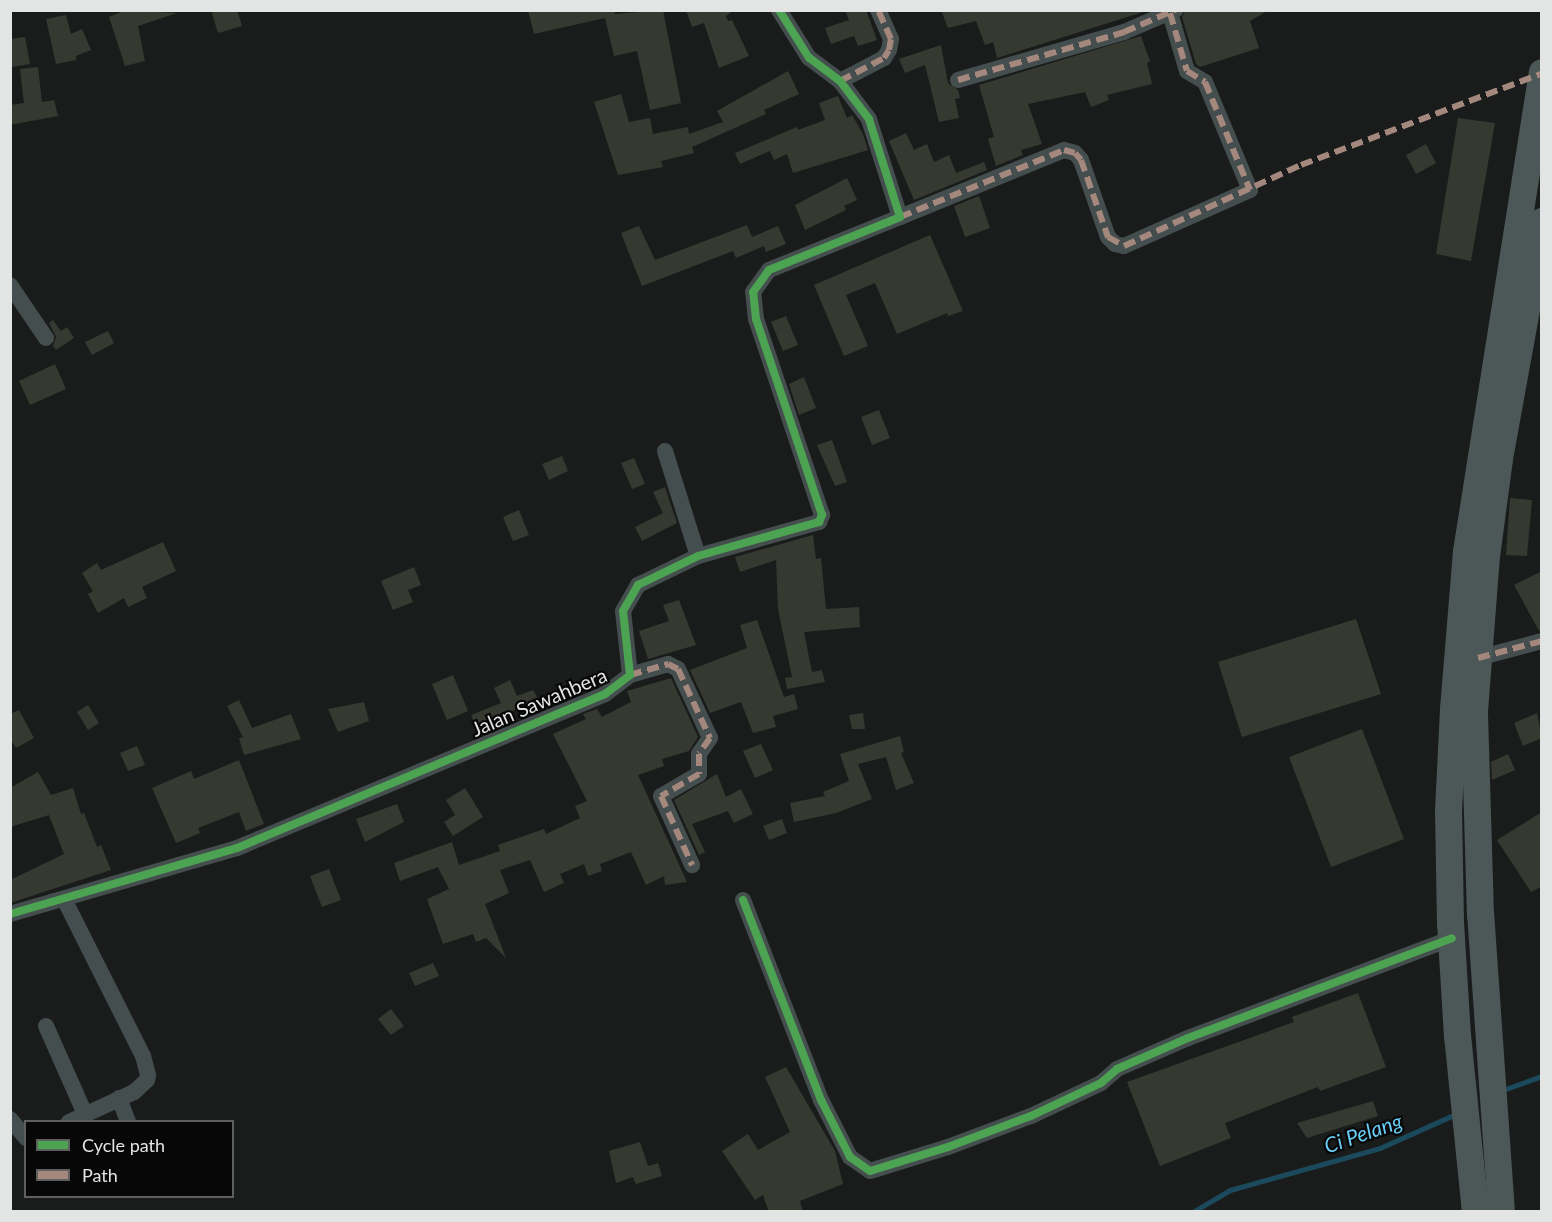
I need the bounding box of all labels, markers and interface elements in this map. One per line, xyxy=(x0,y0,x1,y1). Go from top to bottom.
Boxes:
street label: Jalan Sawahbera xyxy=(468,663,610,741)
water label: Ci Pelang xyxy=(1321,1108,1405,1158)
legend xyxy=(24,1120,234,1198)
text: Cycle path xyxy=(82,1134,165,1156)
text: Path xyxy=(82,1164,118,1186)

